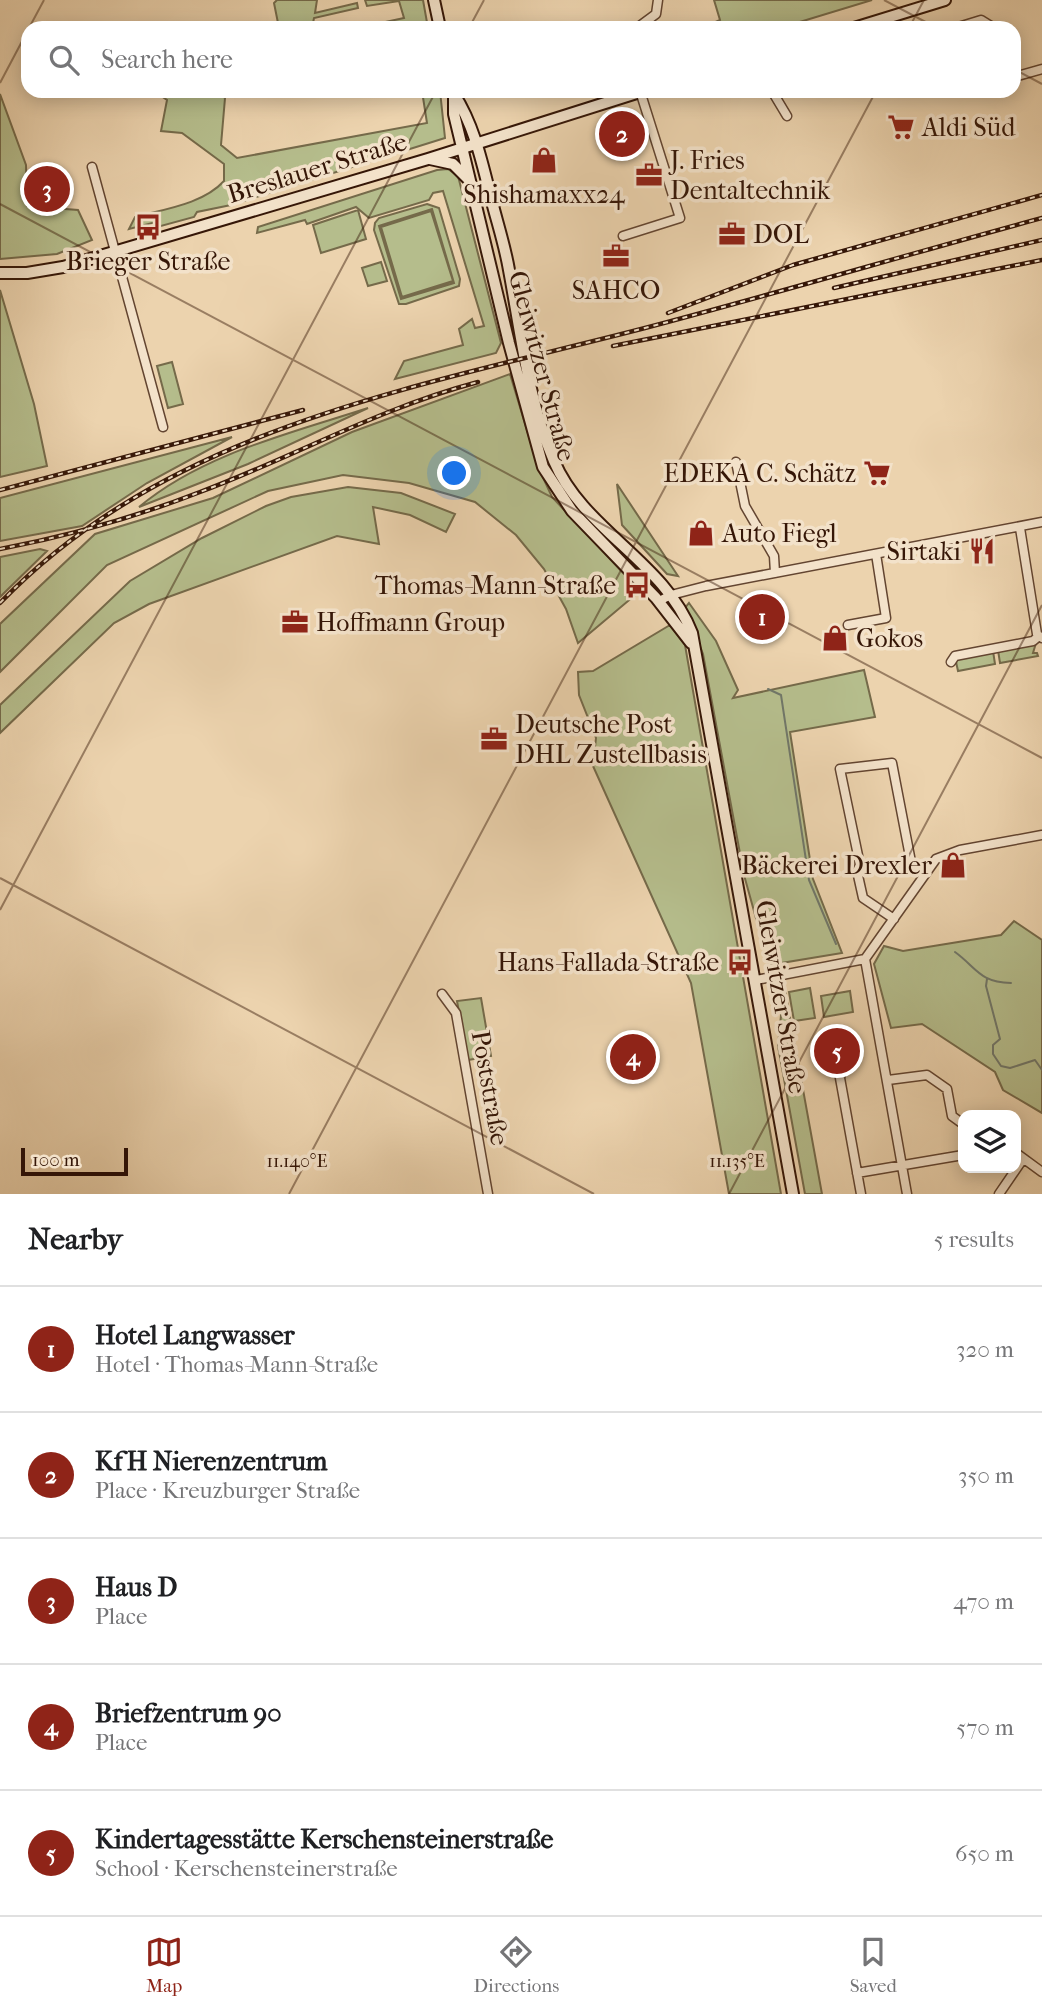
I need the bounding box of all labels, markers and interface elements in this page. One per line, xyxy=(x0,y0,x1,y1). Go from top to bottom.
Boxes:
search box xyxy=(21,21,1021,98)
icon: search xyxy=(45,41,83,79)
text: Search here xyxy=(101,44,233,75)
pin: 2 xyxy=(599,108,645,160)
supermarket icon: Aldi Süd xyxy=(886,112,916,142)
place label: Aldi Süd xyxy=(921,112,1016,143)
street label: Breslauer Straße xyxy=(223,126,411,210)
shop icon: Shishamaxx24 xyxy=(529,145,559,175)
place label: J. Fries Dentaltechnik xyxy=(668,145,831,206)
office icon: J. Fries Dentaltechnik xyxy=(634,160,664,190)
pin: 3 xyxy=(24,163,70,215)
place label: Shishamaxx24 xyxy=(463,179,625,210)
bus stop icon: Brieger Straße xyxy=(133,212,163,242)
office icon: DOL xyxy=(717,219,747,249)
place label: DOL xyxy=(753,219,809,250)
office icon: SAHCO xyxy=(601,241,631,271)
place label: Brieger Straße xyxy=(66,246,230,277)
street label: Gleiwitzer Straße xyxy=(502,267,582,465)
place label: SAHCO xyxy=(572,275,660,306)
your location xyxy=(437,456,471,490)
place label: EDEKA C. Schätz xyxy=(663,458,856,489)
supermarket icon: EDEKA C. Schätz xyxy=(862,458,892,488)
shop icon: Auto Fiegl xyxy=(686,518,716,548)
place label: Auto Fiegl xyxy=(721,518,837,549)
place label: Sirtaki xyxy=(886,536,961,567)
restaurant icon: Sirtaki xyxy=(967,536,997,566)
place label: Thomas-Mann-Straße xyxy=(375,570,616,601)
bus stop icon: Thomas-Mann-Straße xyxy=(622,570,652,600)
pin: 1 xyxy=(739,591,785,643)
office icon: Hoffmann Group xyxy=(280,607,310,637)
place label: Hoffmann Group xyxy=(316,607,505,638)
shop icon: Gokos xyxy=(820,623,850,653)
place label: Gokos xyxy=(856,623,923,654)
place label: Deutsche Post DHL Zustellbasis xyxy=(515,709,707,770)
office icon: Deutsche Post DHL Zustellbasis xyxy=(479,724,509,754)
place label: Bäckerei Drexler xyxy=(741,850,932,881)
shop icon: Bäckerei Drexler xyxy=(938,850,968,880)
street label: Gleiwitzer Straße xyxy=(749,898,813,1096)
place label: Hans-Fallada-Straße xyxy=(497,947,719,978)
bus stop icon: Hans-Fallada-Straße xyxy=(725,947,755,977)
pin: 5 xyxy=(814,1025,860,1077)
street label: Poststraße xyxy=(465,1028,515,1148)
pin: 4 xyxy=(610,1031,656,1083)
map controls xyxy=(958,1110,1021,1173)
button: layers xyxy=(958,1110,1021,1173)
scale bar xyxy=(21,1145,128,1177)
text: 100 m xyxy=(32,1149,80,1171)
text: 11.140°E xyxy=(267,1151,327,1172)
text: 11.135°E xyxy=(709,1151,765,1172)
text: Nearby xyxy=(28,1222,123,1257)
text: 5 results xyxy=(934,1226,1014,1253)
text: Hotel Langwasser xyxy=(95,1320,295,1351)
text: 1 xyxy=(47,1336,55,1363)
text: 320 m xyxy=(956,1336,1014,1363)
text: Hotel · Thomas-Mann-Straße xyxy=(95,1351,378,1378)
text: KfH Nierenzentrum xyxy=(95,1446,327,1477)
text: 2 xyxy=(45,1462,57,1489)
text: 350 m xyxy=(958,1462,1014,1489)
text: Place · Kreuzburger Straße xyxy=(95,1477,360,1504)
text: Haus D xyxy=(95,1572,177,1603)
text: 3 xyxy=(46,1588,56,1615)
text: 470 m xyxy=(953,1588,1014,1615)
text: Place xyxy=(95,1603,147,1630)
text: Briefzentrum 90 xyxy=(95,1698,281,1729)
text: 4 xyxy=(44,1714,58,1741)
text: 570 m xyxy=(956,1714,1014,1741)
text: Place xyxy=(95,1729,147,1756)
text: Kindertagesstätte Kerschensteinerstraße xyxy=(95,1824,553,1855)
text: 5 xyxy=(46,1840,56,1867)
text: 650 m xyxy=(955,1840,1014,1867)
text: School · Kerschensteinerstraße xyxy=(95,1855,398,1882)
tab: Map xyxy=(145,1933,183,1997)
tab: Directions xyxy=(474,1933,559,1997)
tab: Saved xyxy=(850,1933,897,1997)

